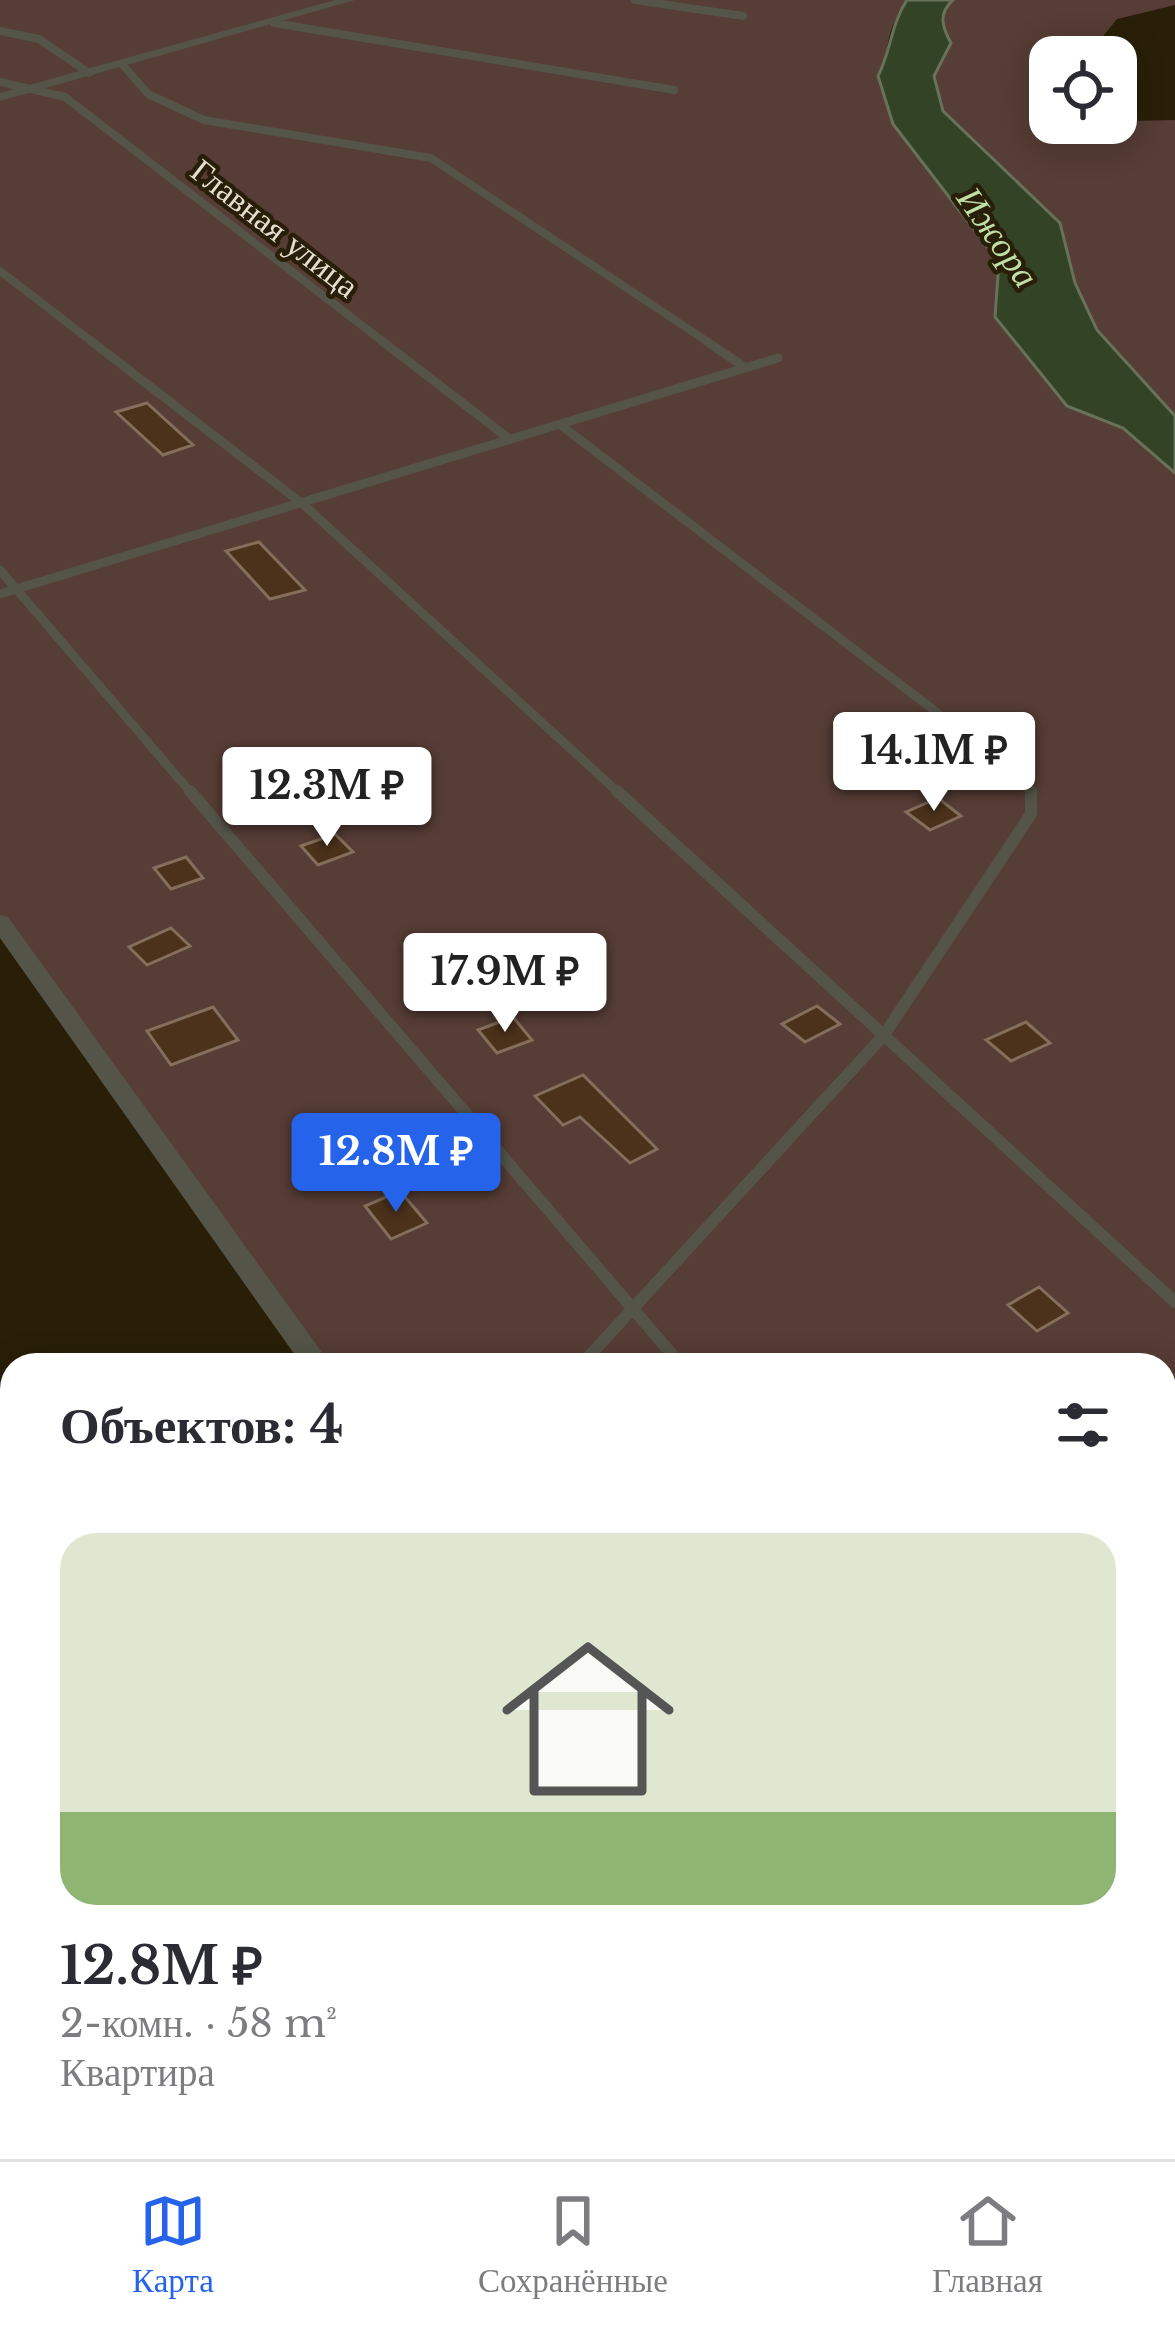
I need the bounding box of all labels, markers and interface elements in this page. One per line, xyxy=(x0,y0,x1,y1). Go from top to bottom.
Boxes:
map controls xyxy=(1029,36,1137,144)
button: locate xyxy=(1029,36,1137,144)
street label: Главная улица xyxy=(183,150,367,306)
water label: Ижора xyxy=(947,177,1049,296)
pin: 14.1M ₽ xyxy=(823,712,1045,814)
text: 14.1M ₽ xyxy=(860,726,1008,775)
pin: 12.3M ₽ xyxy=(216,747,438,849)
text: 12.3M ₽ xyxy=(249,761,405,810)
pin: 17.9M ₽ xyxy=(394,933,616,1035)
text: 17.9M ₽ xyxy=(430,947,580,996)
pin: 12.8M ₽ xyxy=(285,1113,507,1215)
text: 12.8M ₽ xyxy=(318,1127,474,1176)
icon: filters xyxy=(1050,1392,1116,1458)
text: Объектов: 4 xyxy=(60,1394,344,1457)
icon: home xyxy=(480,1611,696,1827)
text: 12.8M ₽ xyxy=(60,1935,263,1998)
text: 2-комн. · 58 m² xyxy=(60,1999,337,2048)
text: Квартира xyxy=(60,2048,215,2097)
tab: Карта xyxy=(132,2188,214,2301)
tab: Сохранённые xyxy=(478,2188,668,2301)
tab: Главная xyxy=(932,2188,1043,2301)

